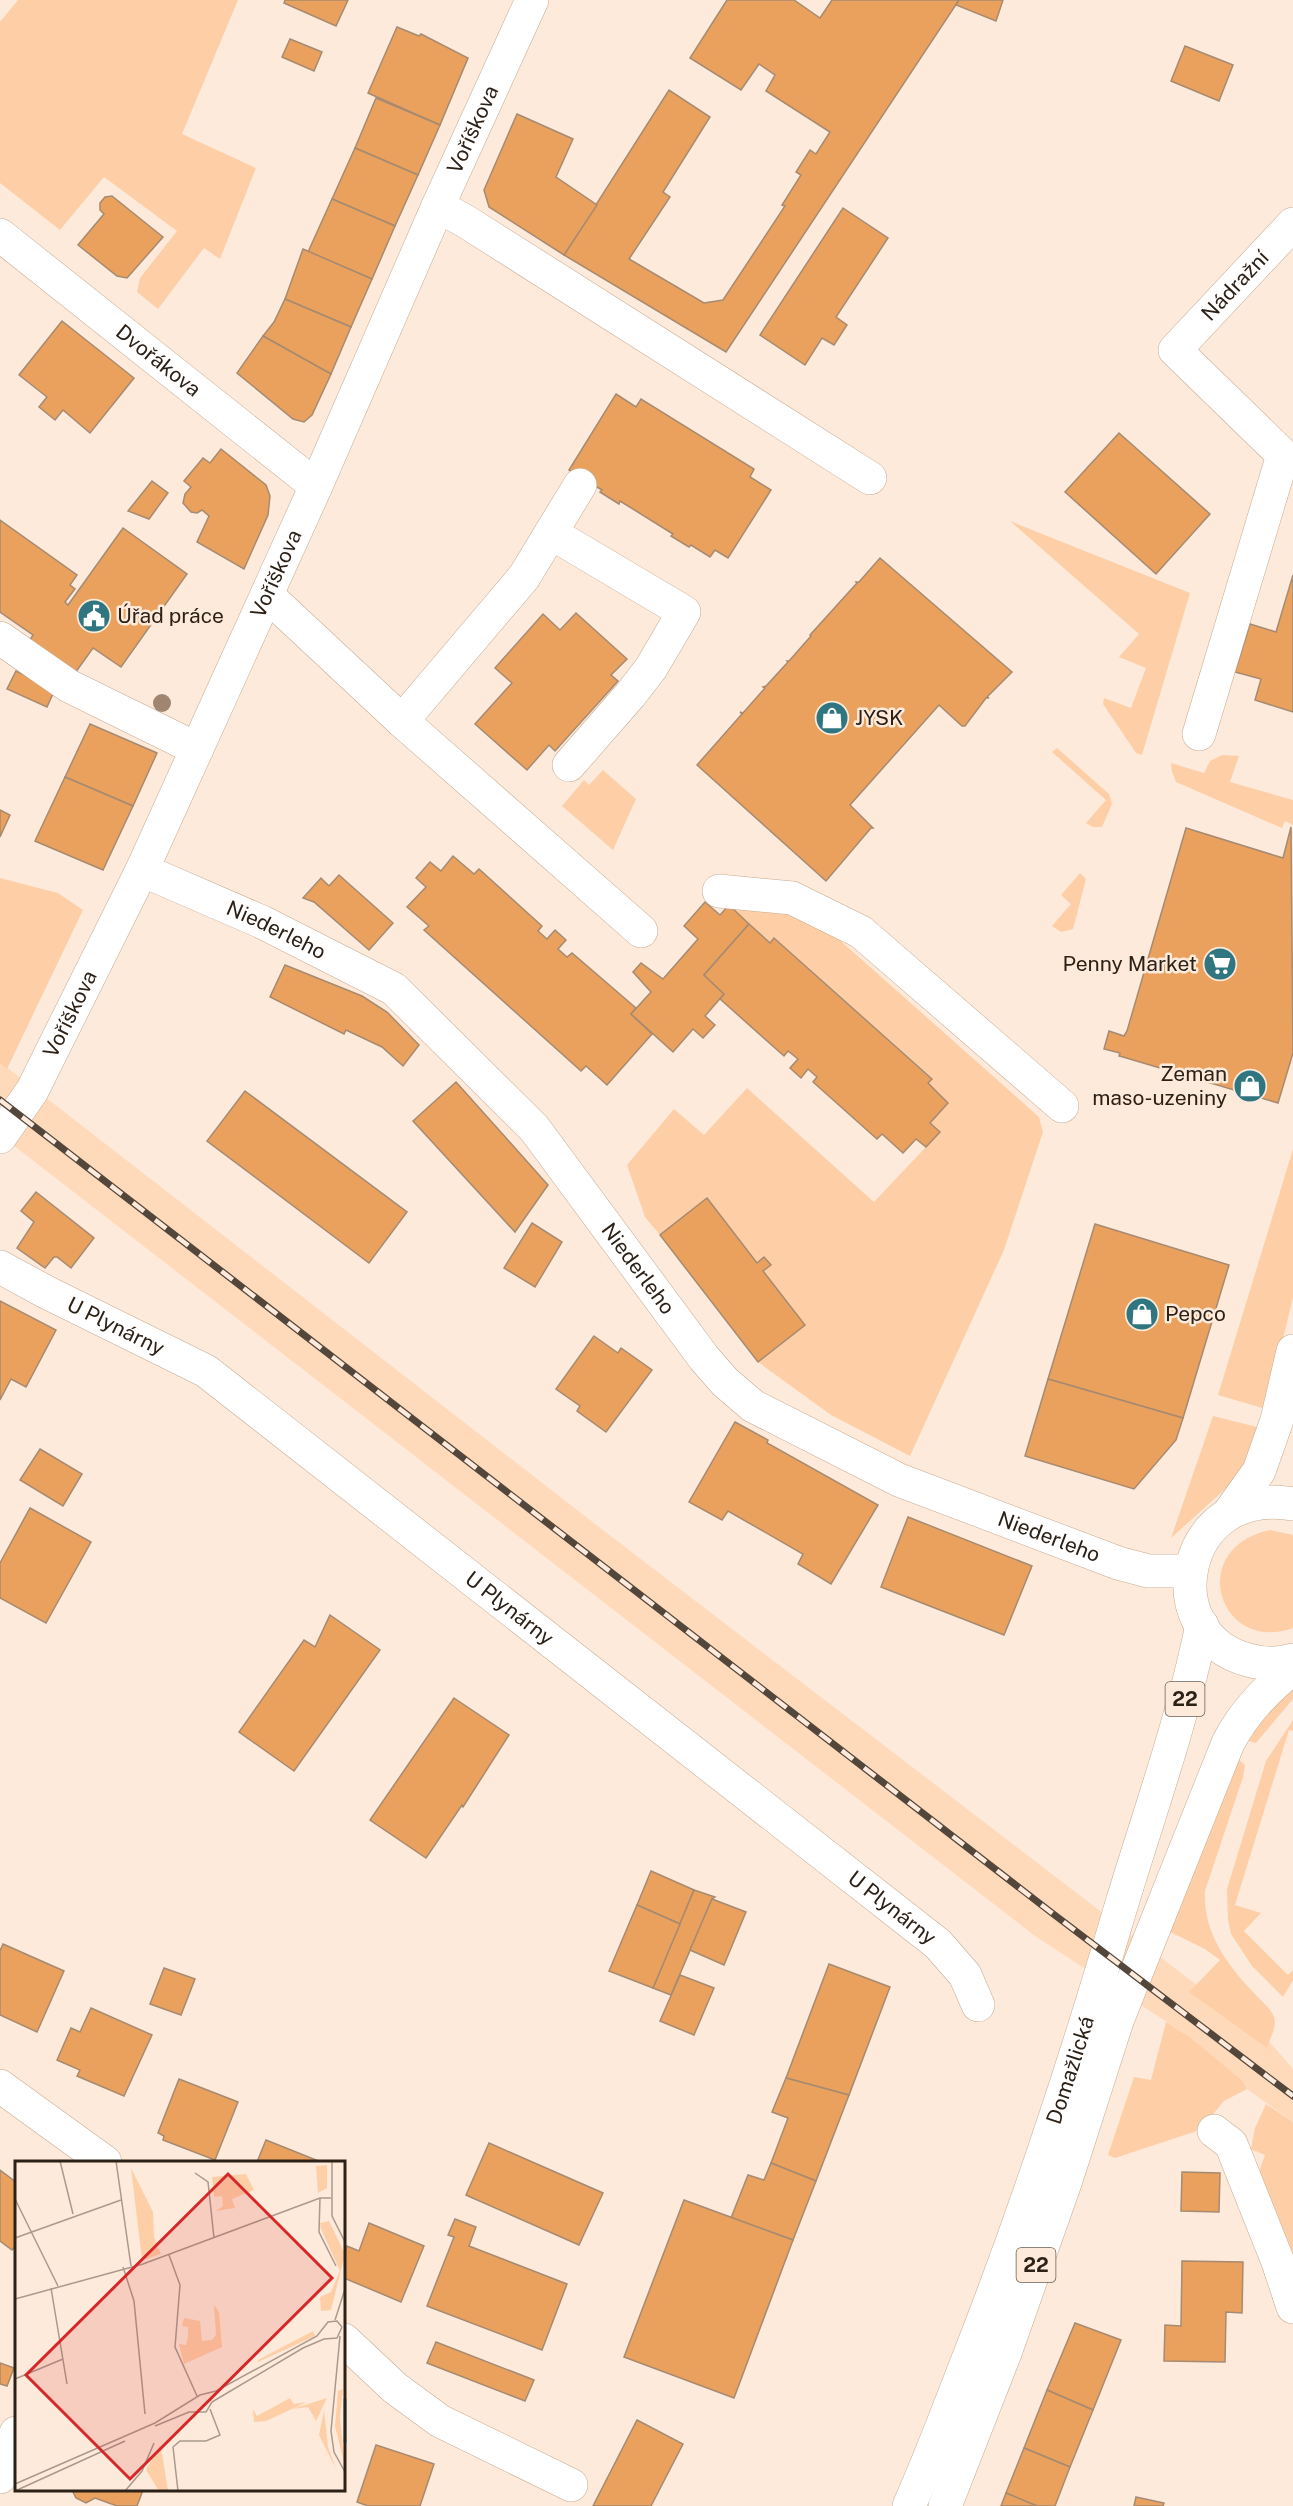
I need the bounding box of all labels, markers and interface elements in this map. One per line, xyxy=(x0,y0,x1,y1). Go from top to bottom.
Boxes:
street label: Voříškova xyxy=(442,81,503,177)
street label: Nádražní xyxy=(1196,245,1274,326)
street label: Dvořákova xyxy=(111,319,206,402)
street label: Voříškova xyxy=(245,526,307,622)
public building icon: Úřad práce xyxy=(76,598,112,634)
place label: Úřad práce xyxy=(117,603,224,628)
shop icon: JYSK xyxy=(814,700,850,736)
place label: JYSK xyxy=(855,705,903,730)
street label: Niederleho xyxy=(223,895,330,964)
supermarket icon: Penny Market xyxy=(1202,946,1238,982)
place label: Penny Market xyxy=(1063,951,1197,976)
street label: Voříškova xyxy=(38,966,102,1061)
place label: Zeman maso-uzeniny xyxy=(1092,1061,1227,1110)
shop icon: Zeman maso-uzeniny xyxy=(1232,1068,1268,1104)
street label: Niederleho xyxy=(596,1218,680,1319)
street label: U Plynárny xyxy=(63,1291,169,1360)
shop icon: Pepco xyxy=(1124,1296,1160,1332)
place label: Pepco xyxy=(1165,1301,1226,1326)
street label: Niederleho xyxy=(995,1506,1104,1567)
street label: U Plynárny xyxy=(460,1566,559,1650)
road number: 22 xyxy=(1166,1682,1204,1716)
street label: U Plynárny xyxy=(843,1865,942,1950)
street label: Domažlická xyxy=(1041,2013,1099,2127)
inset map xyxy=(15,2161,345,2491)
road number: 22 xyxy=(1016,2248,1056,2282)

